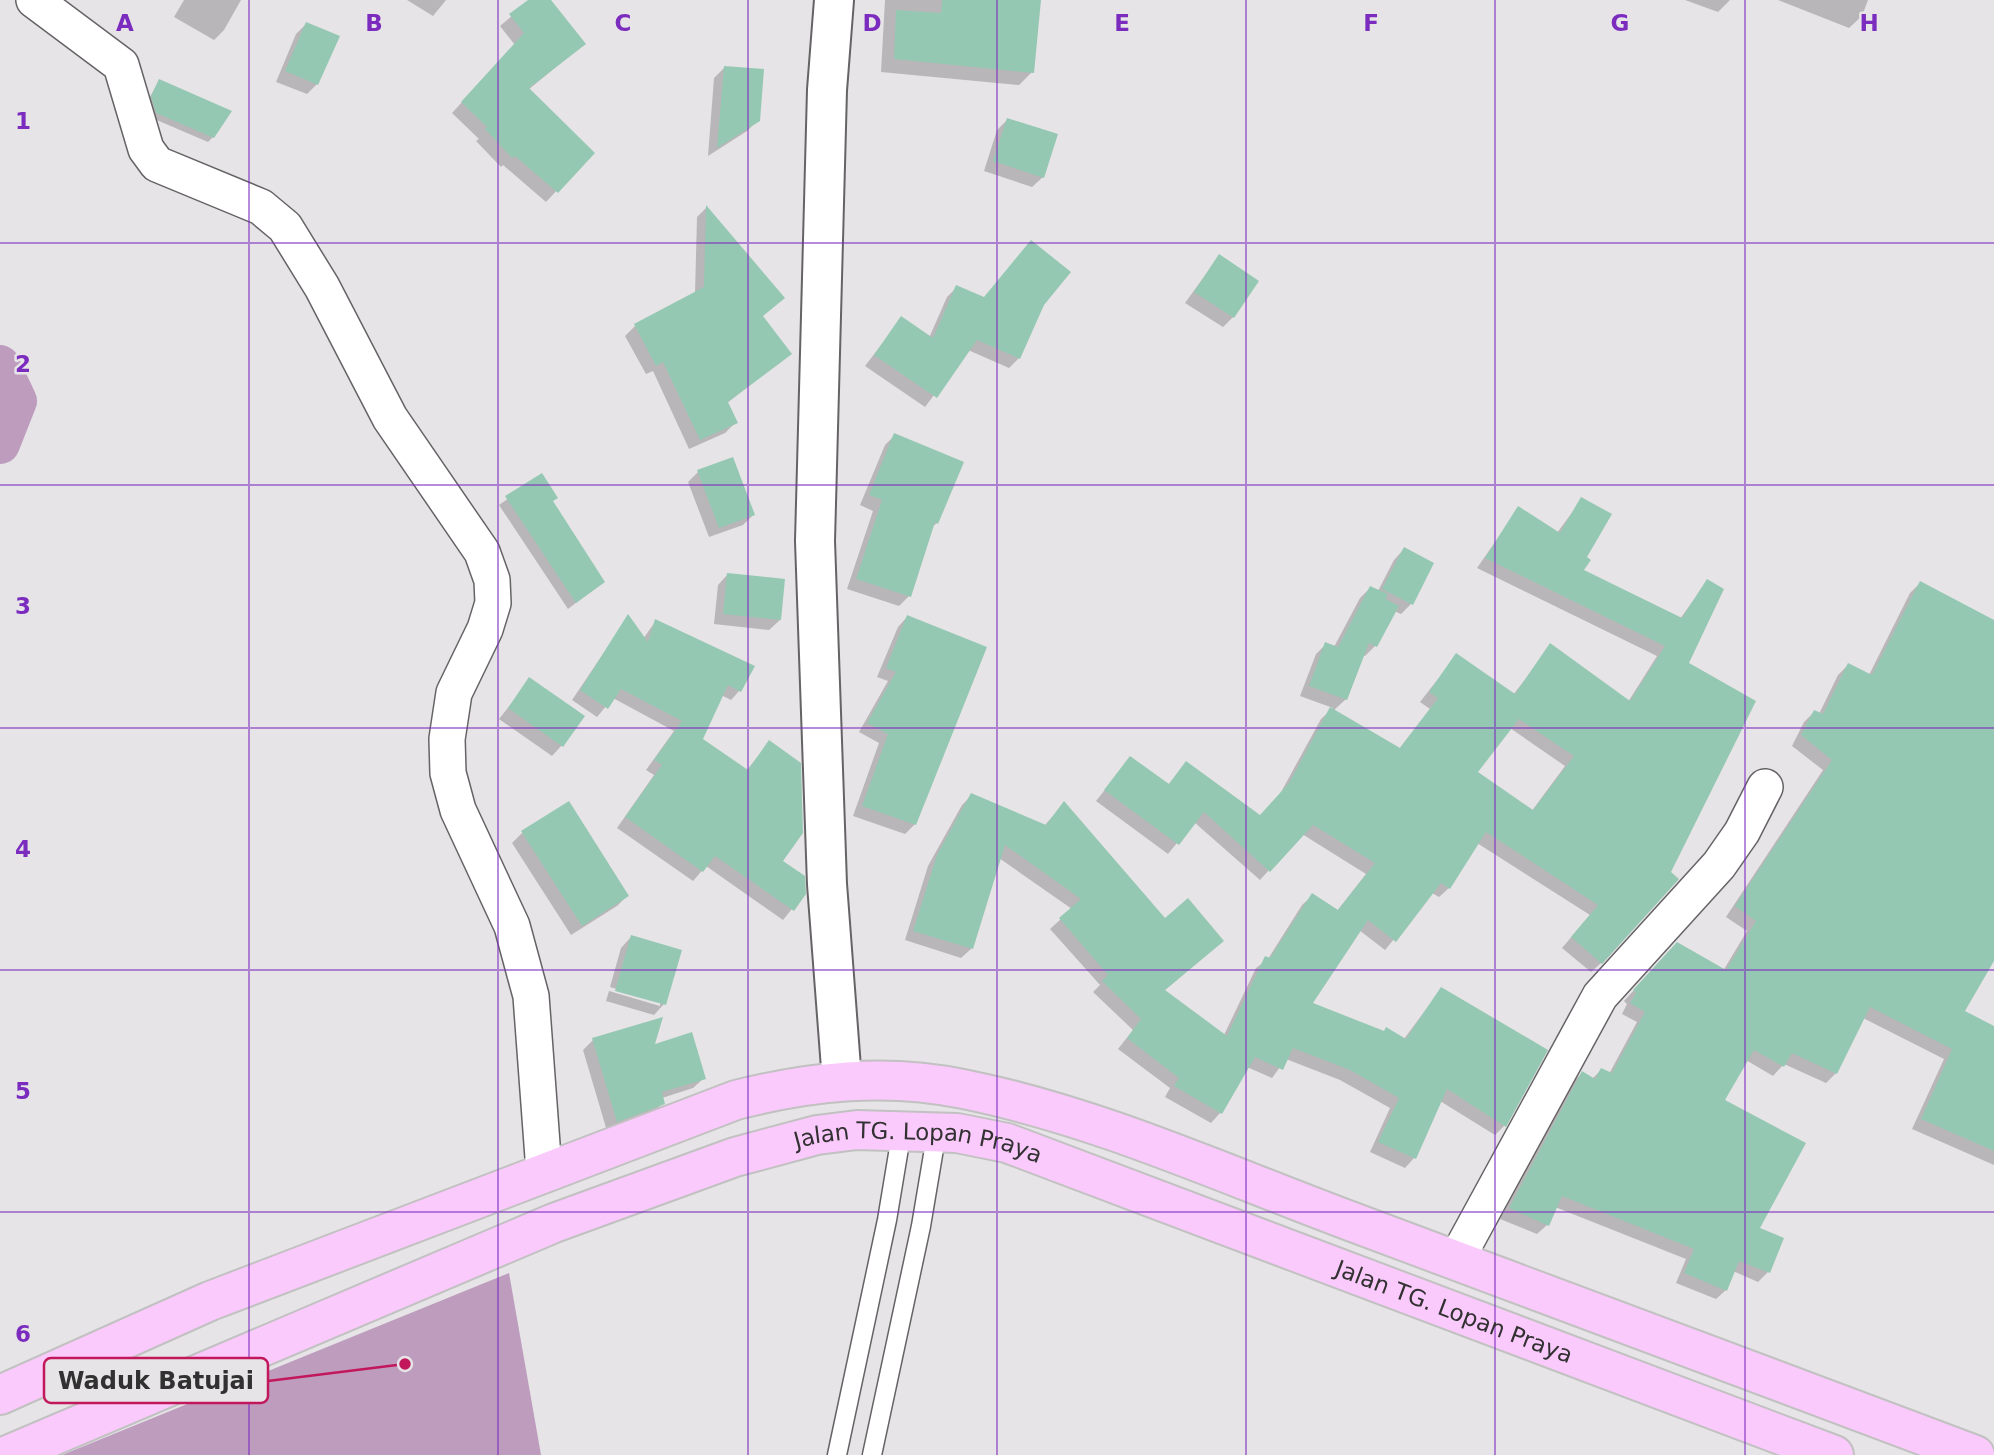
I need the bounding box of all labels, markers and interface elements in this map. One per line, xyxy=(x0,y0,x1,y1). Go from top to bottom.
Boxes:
text: A xyxy=(116,10,134,36)
text: B xyxy=(365,10,383,36)
text: C xyxy=(615,10,631,36)
text: D xyxy=(862,10,882,36)
text: E xyxy=(1114,10,1130,36)
text: F xyxy=(1363,10,1379,36)
text: G xyxy=(1611,10,1629,36)
text: H xyxy=(1859,10,1879,36)
text: 1 xyxy=(15,108,31,134)
text: 2 xyxy=(15,351,31,377)
text: 3 xyxy=(15,593,31,619)
text: 4 xyxy=(15,836,31,862)
text: 5 xyxy=(15,1078,31,1104)
street label: Jalan TG. Lopan Praya xyxy=(789,1117,1046,1168)
street label: Jalan TG. Lopan Praya xyxy=(1330,1254,1576,1368)
text: 6 xyxy=(15,1321,31,1347)
callout: Waduk Batujai xyxy=(44,1358,268,1403)
text: Waduk Batujai xyxy=(58,1367,254,1395)

